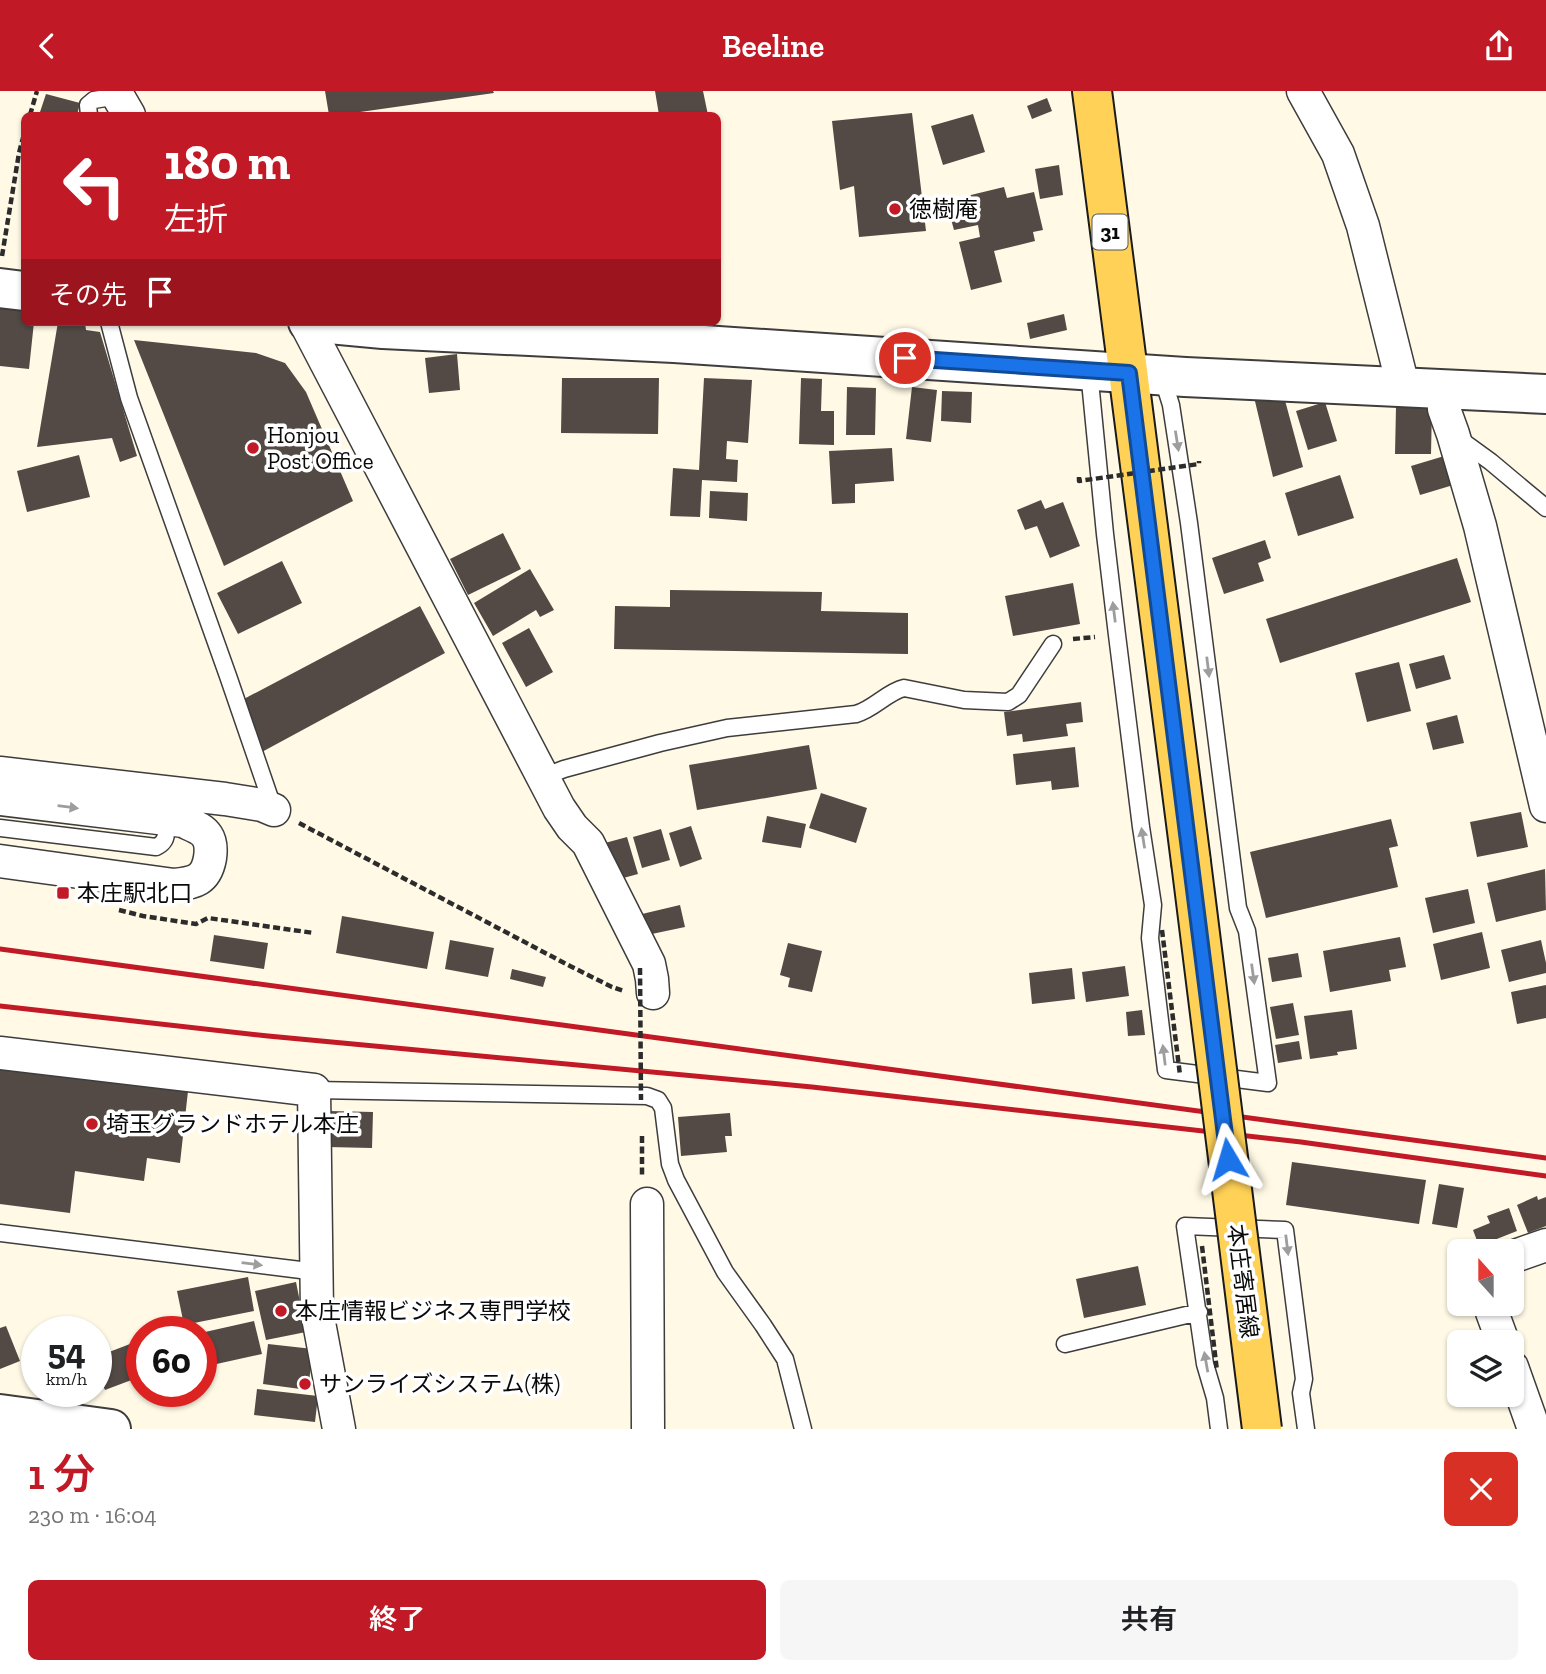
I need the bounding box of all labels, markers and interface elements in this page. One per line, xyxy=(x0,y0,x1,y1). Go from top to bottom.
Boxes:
icon: back xyxy=(28,27,66,65)
text: Beeline xyxy=(722,27,824,65)
icon: share xyxy=(1480,27,1518,65)
text: 180 m xyxy=(164,133,291,192)
icon: left xyxy=(49,140,140,231)
place label: 徳樹庵 xyxy=(909,195,978,223)
text: 左折 xyxy=(164,200,228,238)
marker: 徳樹庵 xyxy=(887,201,903,217)
road number: 31 xyxy=(1092,215,1128,249)
icon: arrive xyxy=(141,273,179,311)
text: その先 xyxy=(49,279,127,311)
pin xyxy=(875,328,935,388)
icon: arrive xyxy=(886,339,924,377)
place label: Honjou Post Office xyxy=(267,421,373,475)
one-way arrow xyxy=(1172,430,1183,452)
marker: Honjou Post Office xyxy=(245,440,261,456)
one-way arrow xyxy=(1109,601,1120,623)
one-way arrow xyxy=(1202,656,1213,678)
one-way arrow xyxy=(57,801,79,812)
one-way arrow xyxy=(1137,827,1148,849)
place label: 本庄駅北口 xyxy=(77,879,192,907)
marker: 本庄駅北口 xyxy=(55,885,71,901)
one-way arrow xyxy=(1247,964,1258,986)
one-way arrow xyxy=(1159,1044,1170,1066)
place label: 埼玉グランドホテル本庄 xyxy=(106,1110,359,1138)
marker: 埼玉グランドホテル本庄 xyxy=(84,1116,100,1132)
position arrow xyxy=(1191,1122,1265,1196)
street label: 本庄寄居線 xyxy=(1222,1222,1264,1340)
one-way arrow xyxy=(1281,1234,1292,1256)
north arrow xyxy=(1447,1239,1524,1316)
map controls xyxy=(1447,1239,1524,1407)
one-way arrow xyxy=(242,1259,264,1270)
place label: 本庄情報ビジネス専門学校 xyxy=(295,1297,571,1325)
marker: 本庄情報ビジネス専門学校 xyxy=(273,1303,289,1319)
speed limit sign: 60 xyxy=(126,1316,217,1407)
button: layers xyxy=(1447,1330,1524,1407)
text: 54 xyxy=(47,1331,86,1373)
one-way arrow xyxy=(1200,1351,1211,1373)
text: km/h xyxy=(46,1368,87,1390)
place label: サンライズシステム(株) xyxy=(319,1370,560,1398)
marker: サンライズシステム(株) xyxy=(297,1376,313,1392)
text: 1 分 xyxy=(28,1449,95,1500)
button: close xyxy=(1444,1452,1518,1526)
text: 230 m · 16:04 xyxy=(28,1501,157,1529)
button: 終了 xyxy=(28,1580,766,1660)
button: 共有 xyxy=(780,1580,1518,1660)

